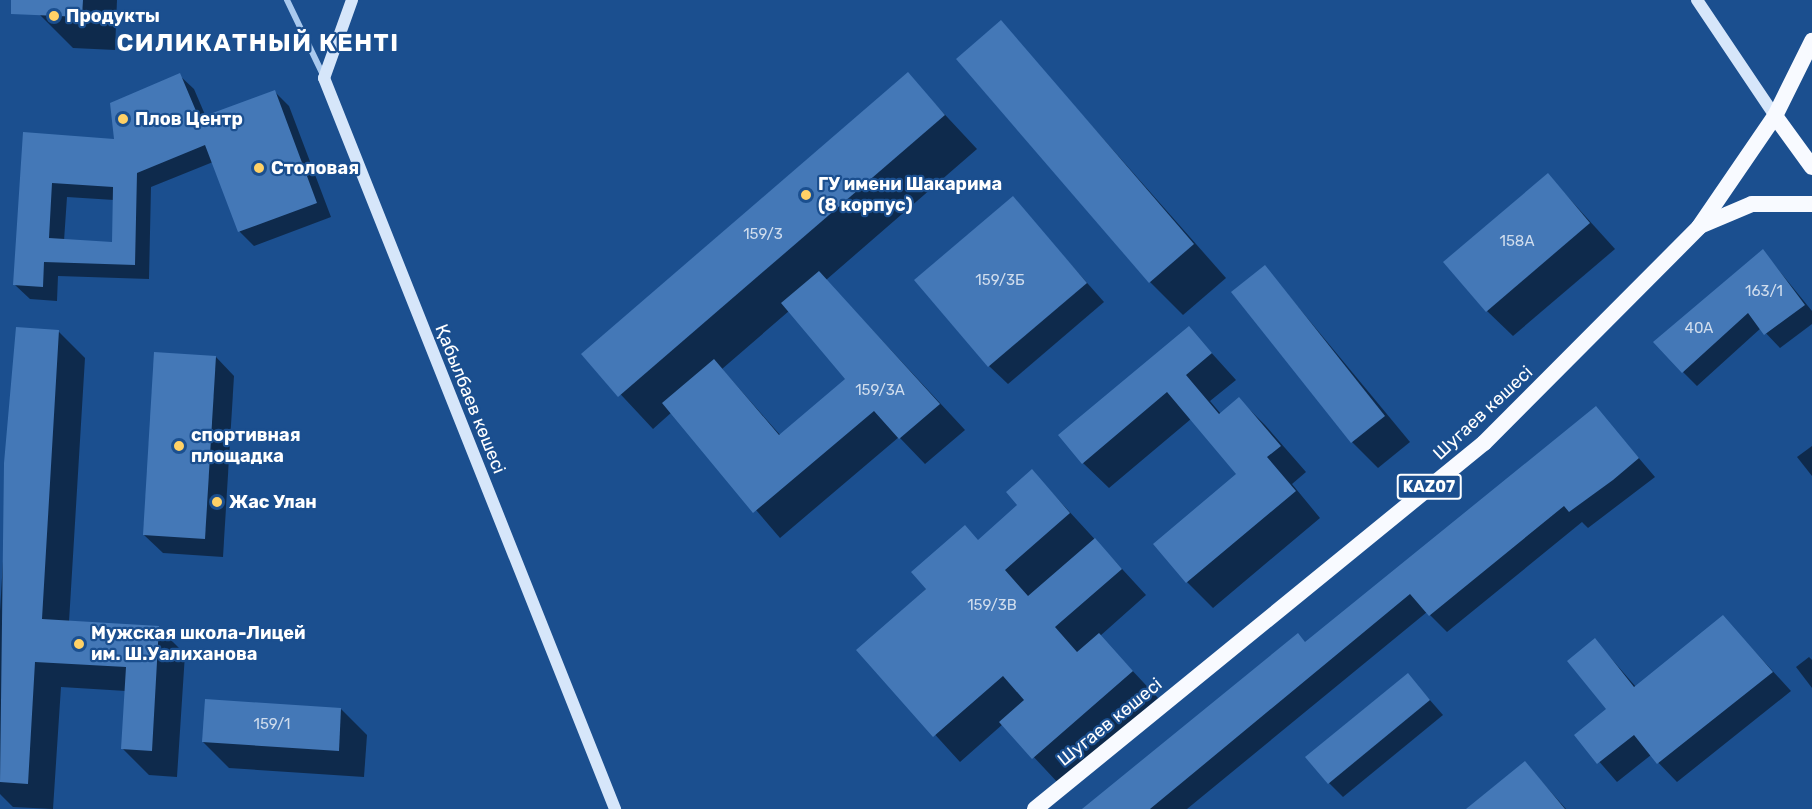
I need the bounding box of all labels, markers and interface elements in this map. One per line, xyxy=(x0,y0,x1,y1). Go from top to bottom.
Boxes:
place label: Продукты xyxy=(66,5,160,27)
marker: Продукты xyxy=(47,9,61,23)
district label: СИЛИКАТНЫЙ КЕНТІ xyxy=(117,30,399,58)
place label: Плов Центр xyxy=(135,108,243,130)
marker: Плов Центр xyxy=(116,112,130,126)
place label: Столовая xyxy=(271,157,359,179)
marker: Столовая xyxy=(252,161,266,175)
place label: ГУ имени Шакарима (8 корпус) xyxy=(818,174,1002,216)
marker: ГУ имени Шакарима (8 корпус) xyxy=(799,188,813,202)
house number: 159/3 xyxy=(743,226,783,244)
house number: 158А xyxy=(1500,233,1534,251)
house number: 159/3Б xyxy=(975,272,1025,290)
house number: 163/1 xyxy=(1745,283,1783,301)
house number: 40A xyxy=(1685,320,1713,338)
street label: Қабылбаев көшесі xyxy=(430,321,510,477)
street label: Шугаев көшесі xyxy=(1429,361,1537,465)
house number: 159/3А xyxy=(855,382,905,400)
place label: спортивная площадка xyxy=(191,425,301,468)
marker: спортивная площадка xyxy=(172,439,186,453)
road number: KAZ07 xyxy=(1396,474,1462,500)
place label: Жас Улан xyxy=(229,491,317,513)
marker: Жас Улан xyxy=(210,495,224,509)
house number: 159/3В xyxy=(967,597,1017,615)
place label: Мужская школа-Лицей им. Ш.Уалиханова xyxy=(91,623,305,666)
marker: Мужская школа-Лицей им. Ш.Уалиханова xyxy=(72,637,86,651)
street label: Шугаев көшесі xyxy=(1054,673,1166,771)
house number: 159/1 xyxy=(253,716,291,734)

